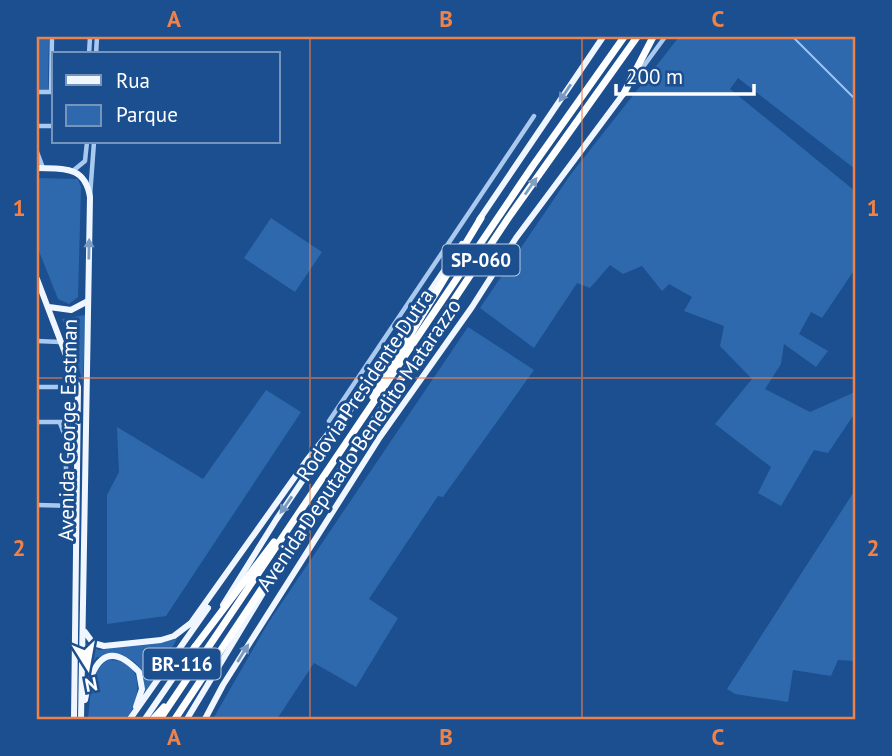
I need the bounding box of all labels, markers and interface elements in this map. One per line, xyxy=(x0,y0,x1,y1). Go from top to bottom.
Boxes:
text: A xyxy=(167,4,181,33)
text: B xyxy=(439,4,453,33)
text: C xyxy=(712,4,725,33)
legend xyxy=(52,52,280,144)
scale bar xyxy=(616,52,754,96)
text: 200 m xyxy=(626,63,683,90)
text: Rua xyxy=(116,67,150,94)
one-way arrow xyxy=(558,84,571,103)
text: Parque xyxy=(116,101,178,128)
one-way arrow xyxy=(524,177,538,195)
text: 1 xyxy=(12,193,26,222)
text: 1 xyxy=(866,193,880,222)
one-way arrow xyxy=(84,237,95,259)
road number: SP-060 xyxy=(442,244,520,276)
street label: Rodovia Presidente Dutra xyxy=(290,283,439,486)
street label: Avenida Deputado Benedito Matarazzo xyxy=(250,293,467,596)
street label: Avenida George Eastman xyxy=(52,319,83,541)
one-way arrow xyxy=(279,496,293,514)
text: 2 xyxy=(12,533,26,562)
text: 2 xyxy=(866,533,880,562)
north arrow xyxy=(52,634,122,704)
one-way arrow xyxy=(236,644,249,663)
road number: BR-116 xyxy=(144,649,220,680)
text: N xyxy=(83,672,100,698)
text: A xyxy=(167,722,181,751)
text: B xyxy=(439,722,453,751)
text: C xyxy=(712,722,725,751)

